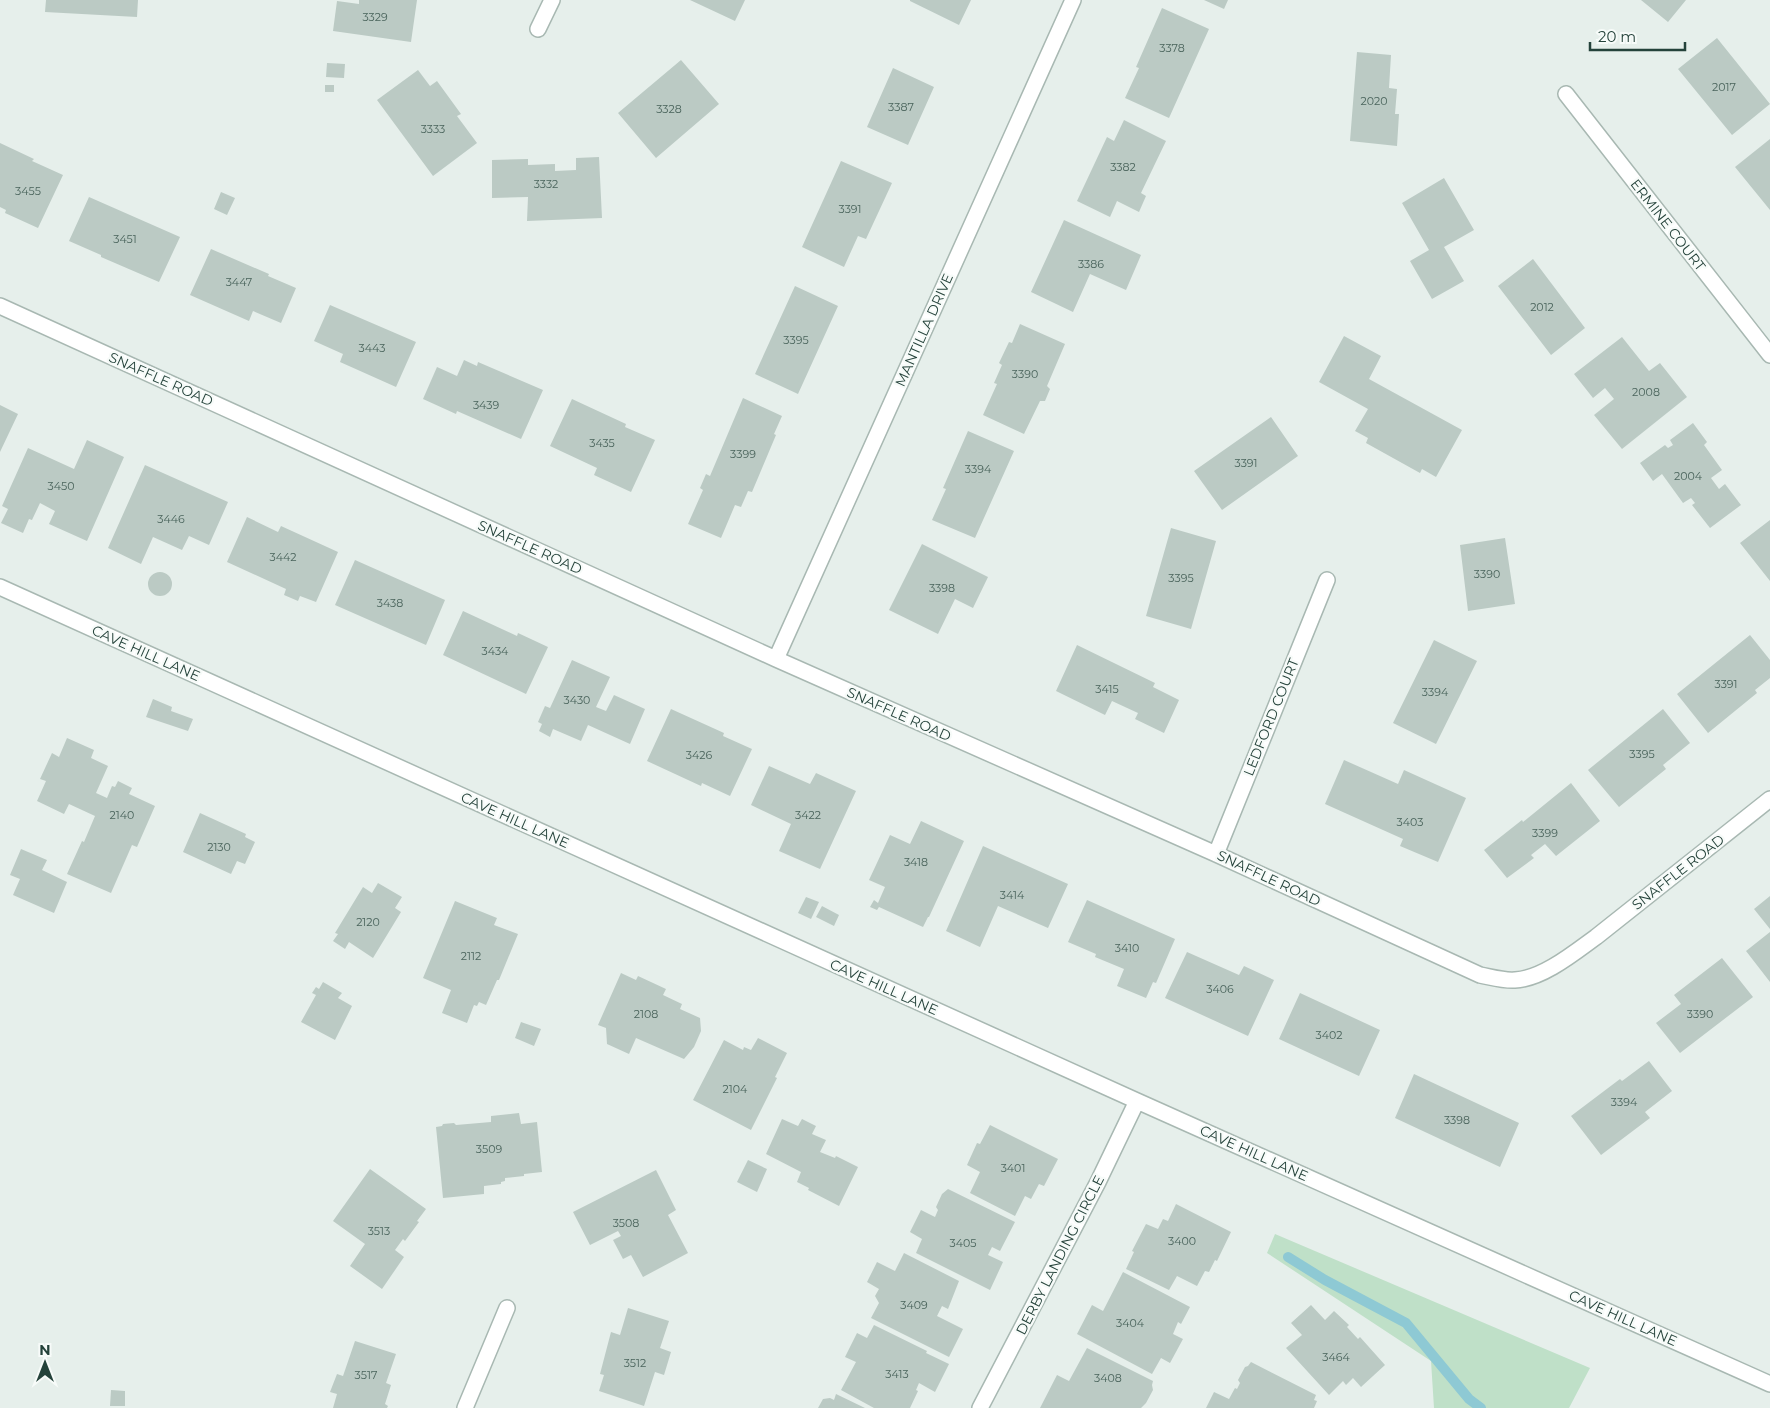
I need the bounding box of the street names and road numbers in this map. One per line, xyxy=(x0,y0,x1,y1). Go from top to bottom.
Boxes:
street label: ERMINE COURT xyxy=(1626,175,1710,275)
street label: MANTILLA DRIVE xyxy=(891,271,957,389)
street label: SNAFFLE ROAD xyxy=(106,348,216,410)
street label: SNAFFLE ROAD xyxy=(475,516,585,578)
street label: CAVE HILL LANE xyxy=(89,621,203,685)
street label: LEDFORD COURT xyxy=(1239,656,1303,778)
street label: SNAFFLE ROAD xyxy=(844,683,954,745)
street label: CAVE HILL LANE xyxy=(458,788,572,852)
street label: SNAFFLE ROAD xyxy=(1628,830,1728,914)
street label: SNAFFLE ROAD xyxy=(1214,846,1324,910)
street label: CAVE HILL LANE xyxy=(827,955,941,1019)
street label: CAVE HILL LANE xyxy=(1197,1121,1311,1185)
street label: DERBY LANDING CIRCLE xyxy=(1012,1172,1108,1338)
street label: CAVE HILL LANE xyxy=(1566,1286,1680,1350)

